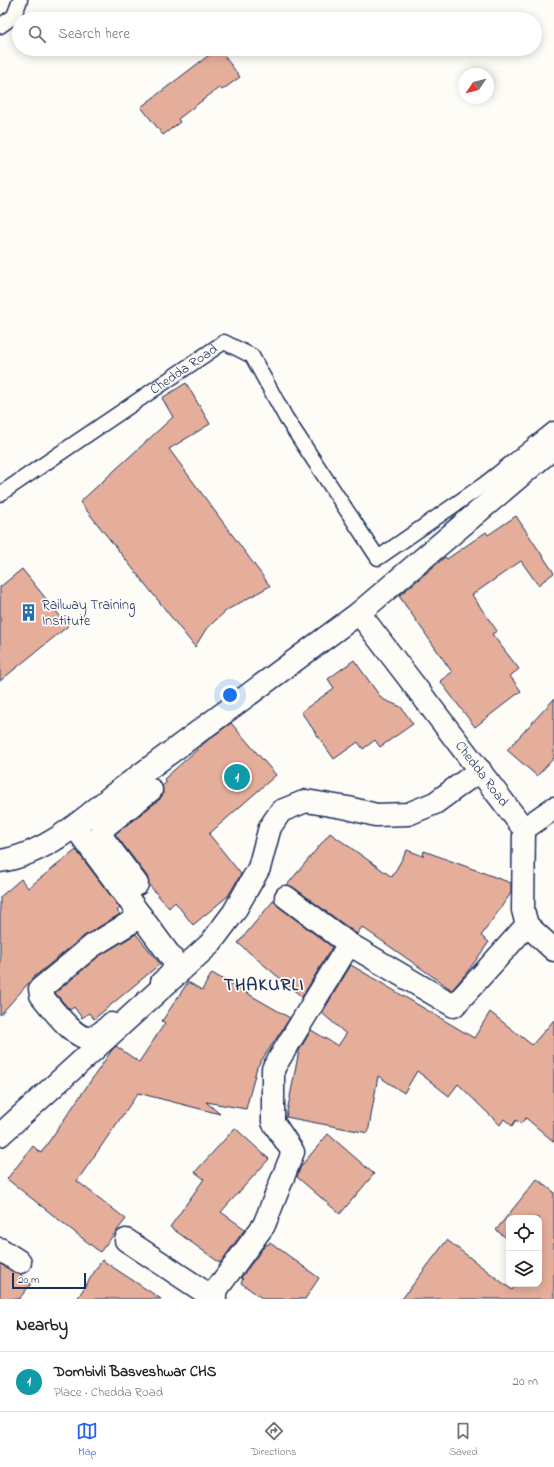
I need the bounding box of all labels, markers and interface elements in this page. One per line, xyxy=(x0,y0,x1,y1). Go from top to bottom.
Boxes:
search box xyxy=(12,12,542,56)
icon: search xyxy=(26,23,48,45)
text: Search here xyxy=(58,23,130,45)
north arrow xyxy=(458,68,494,104)
street label: Chedda Road xyxy=(146,339,222,400)
place label: Railway Training Institute xyxy=(42,595,135,632)
building icon: Railway Training Institute xyxy=(19,603,39,623)
your location xyxy=(220,685,240,705)
street label: Chedda Road xyxy=(450,737,514,811)
pin: 1 xyxy=(224,762,250,792)
district label: THAKURLI xyxy=(224,973,304,999)
map controls xyxy=(506,1215,542,1287)
button: locate xyxy=(506,1215,542,1251)
button: layers xyxy=(506,1251,542,1287)
scale bar xyxy=(12,1271,86,1290)
text: 20 m xyxy=(18,1272,40,1288)
text: Nearby xyxy=(16,1313,68,1338)
text: Dombivli Basveshwar CHS xyxy=(54,1361,216,1383)
text: 1 xyxy=(27,1372,31,1391)
text: 20 m xyxy=(513,1372,538,1391)
text: Place · Chedda Road xyxy=(54,1383,163,1402)
tab: Map xyxy=(76,1420,98,1460)
tab: Directions xyxy=(251,1420,297,1460)
tab: Saved xyxy=(449,1420,478,1460)

